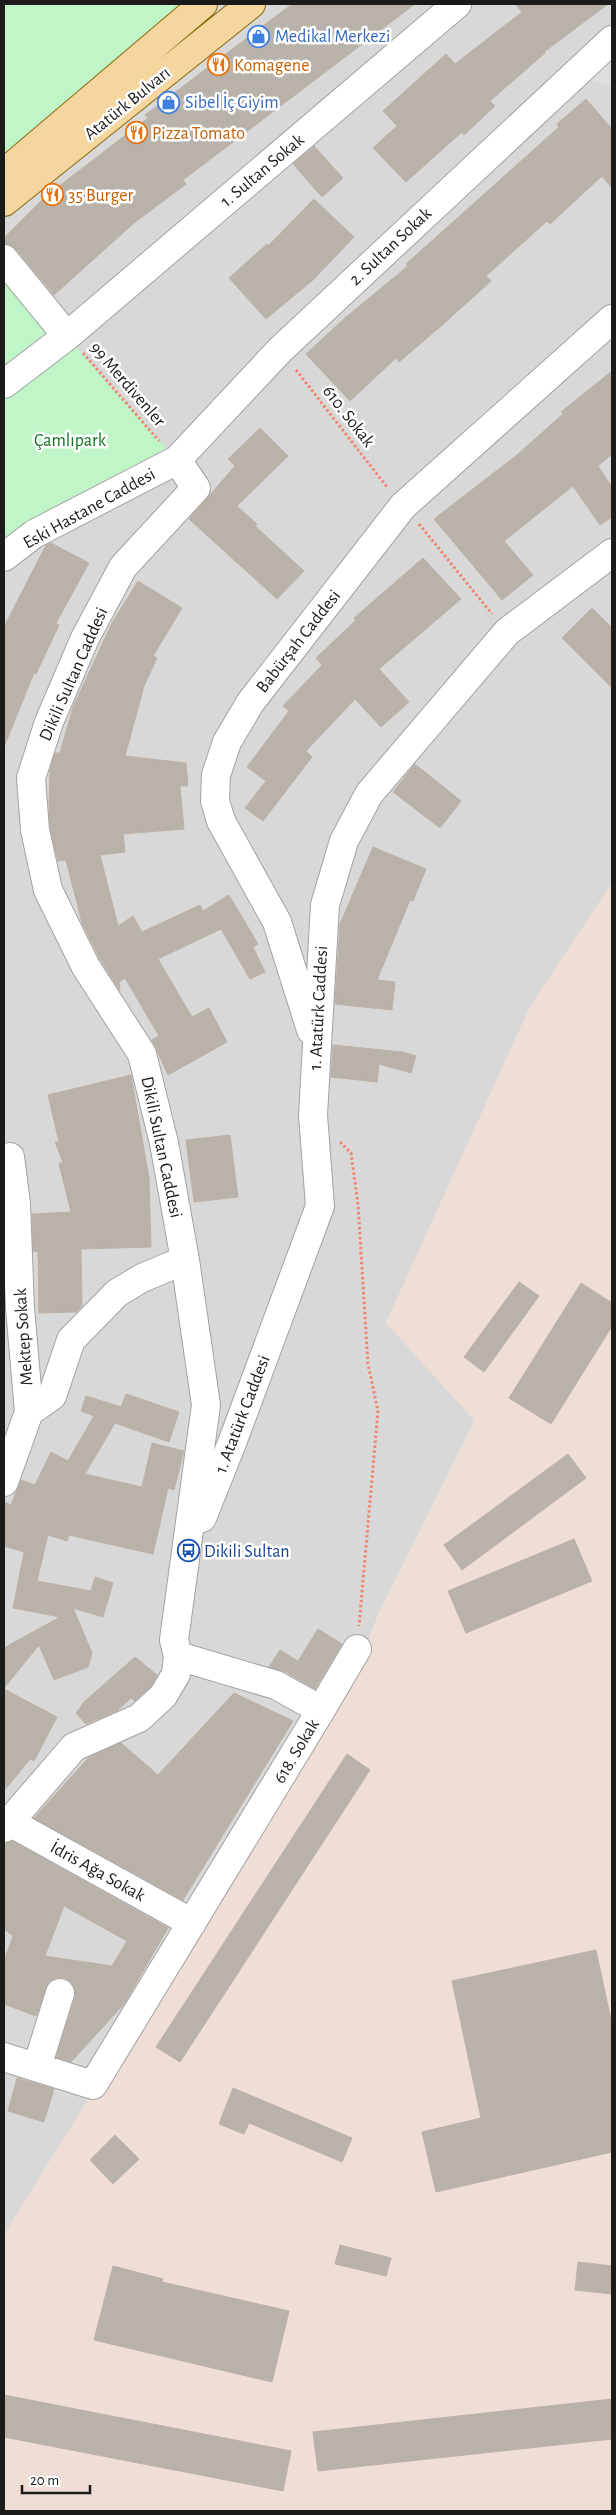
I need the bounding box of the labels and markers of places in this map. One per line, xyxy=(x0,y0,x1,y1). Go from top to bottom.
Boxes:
shop icon: Medikal Merkezi xyxy=(247,24,271,48)
place label: Medikal Merkezi xyxy=(275,28,390,46)
restaurant icon: Komagene xyxy=(206,53,230,77)
place label: Komagene xyxy=(234,57,309,75)
shop icon: Sibel İç Giyim xyxy=(157,90,181,114)
place label: Sibel İç Giyim xyxy=(185,92,279,112)
restaurant icon: Pizza Tomato xyxy=(124,121,148,145)
place label: Pizza Tomato xyxy=(152,125,245,143)
restaurant icon: 35 Burger xyxy=(40,183,64,207)
place label: 35 Burger xyxy=(68,187,133,205)
bus stop icon: Dikili Sultan xyxy=(176,1539,200,1563)
place label: Dikili Sultan xyxy=(204,1543,290,1561)

